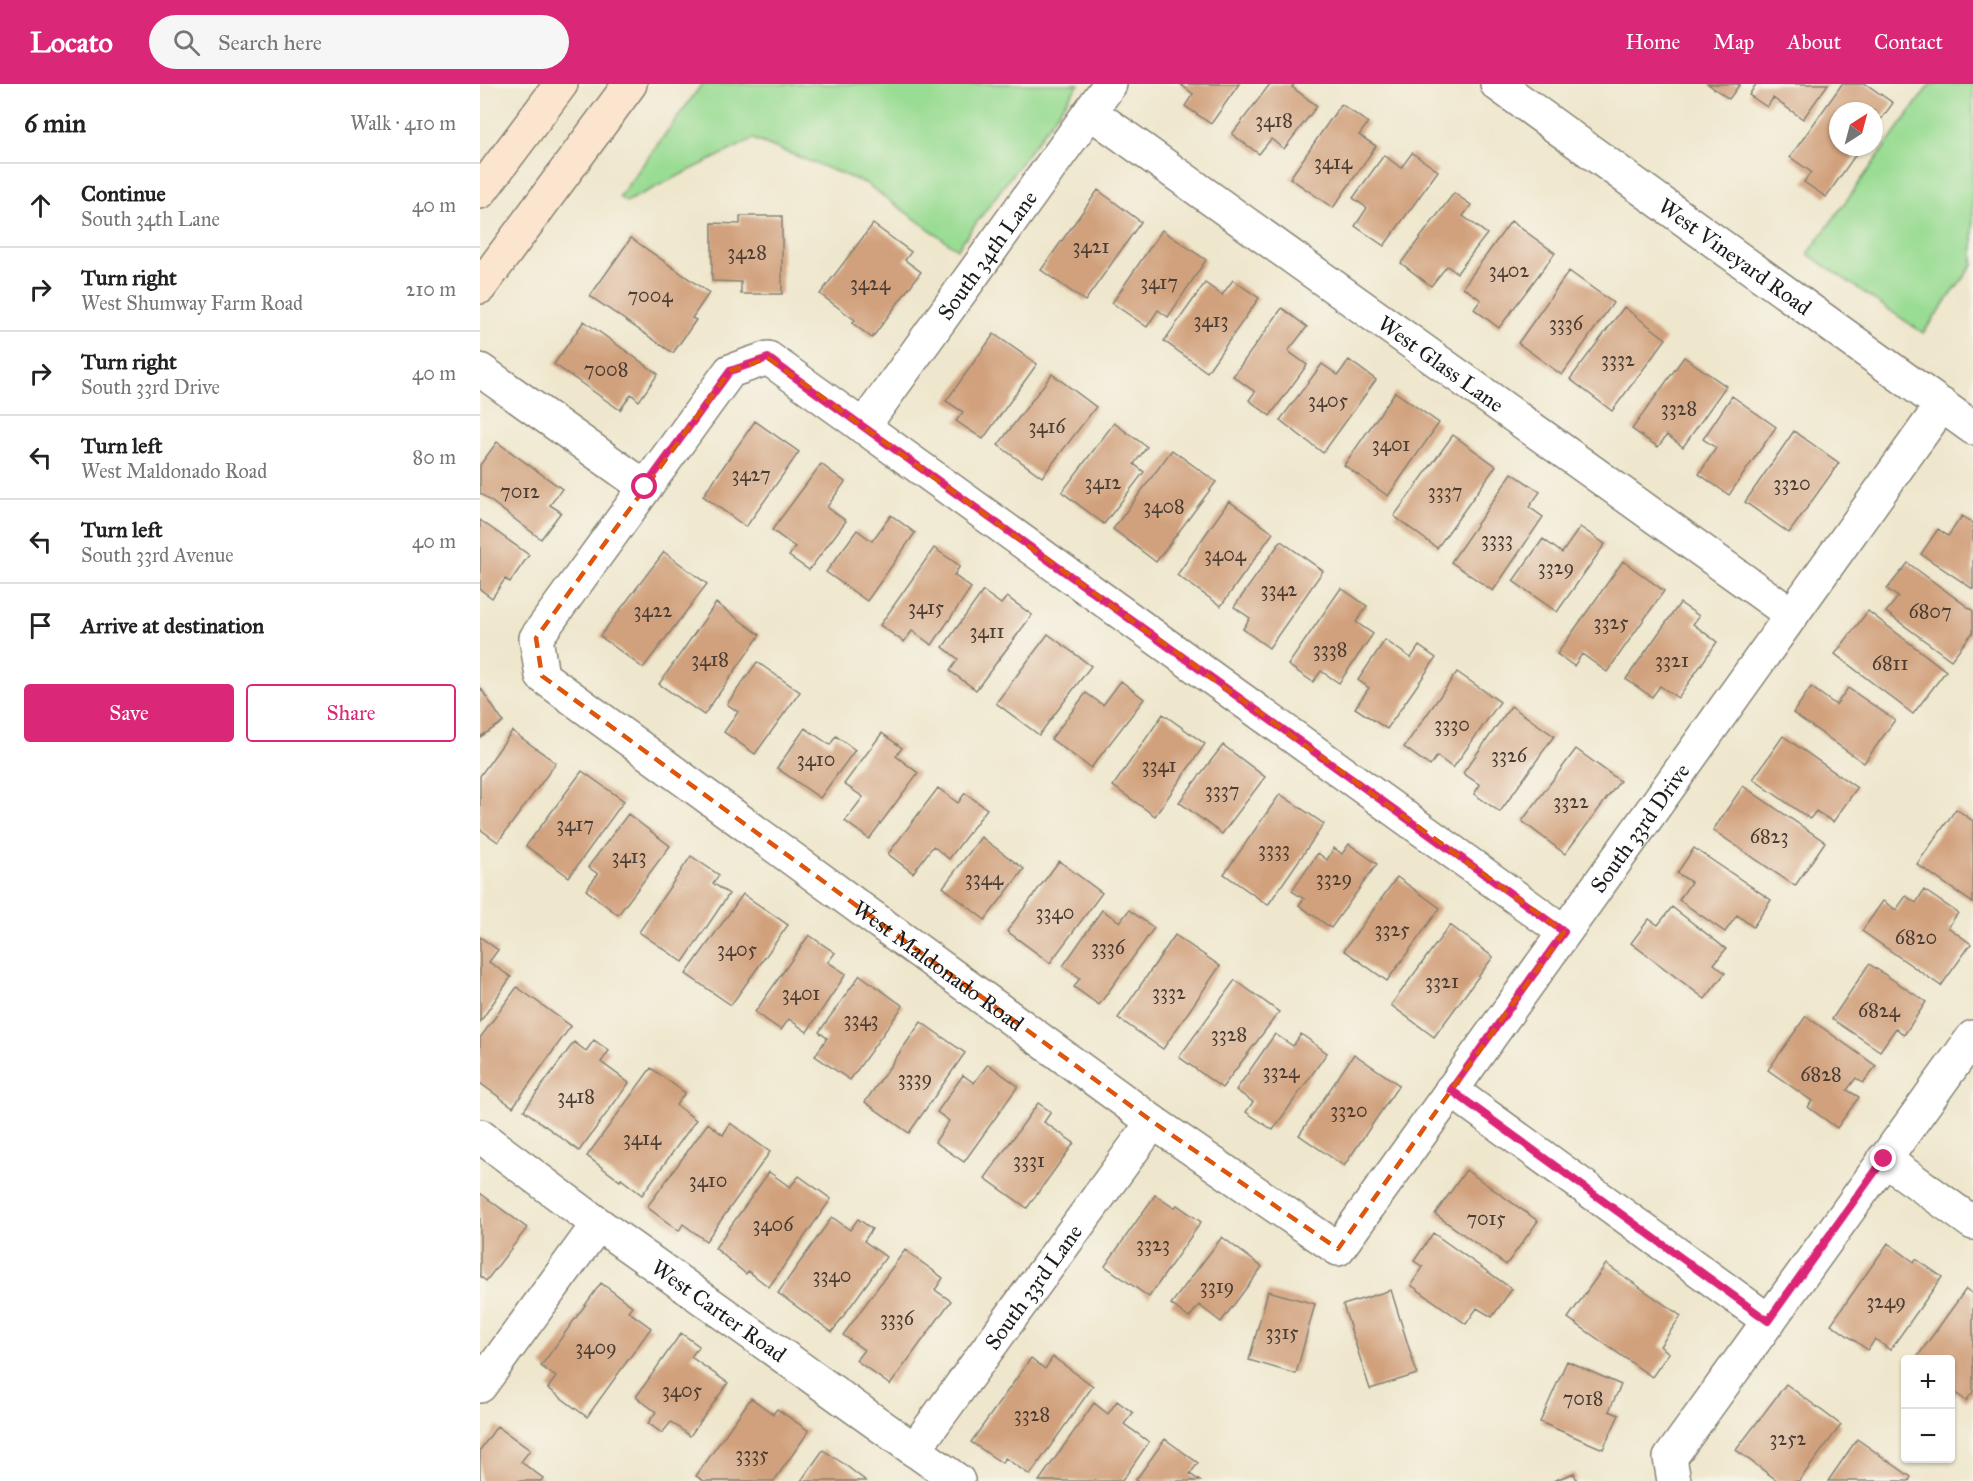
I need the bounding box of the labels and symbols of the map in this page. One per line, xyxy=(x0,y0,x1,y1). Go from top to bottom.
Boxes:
north arrow xyxy=(1829,102,1883,156)
house number: 3418 xyxy=(1255,108,1293,132)
house number: 3414 xyxy=(1314,150,1353,174)
street label: South 34th Lane xyxy=(931,185,1043,325)
street label: West Vineyard Road xyxy=(1653,192,1817,321)
house number: 3421 xyxy=(1073,234,1110,258)
house number: 3428 xyxy=(727,240,767,264)
house number: 3402 xyxy=(1489,258,1529,282)
house number: 3417 xyxy=(1140,270,1178,294)
house number: 3424 xyxy=(850,271,891,295)
house number: 7004 xyxy=(627,283,673,307)
house number: 3413 xyxy=(1193,308,1229,332)
street label: West Glass Lane xyxy=(1373,309,1509,418)
house number: 3336 xyxy=(1549,311,1584,335)
house number: 3332 xyxy=(1601,347,1635,371)
house number: 7008 xyxy=(584,357,628,381)
house number: 3405 xyxy=(1308,388,1348,412)
house number: 3328 xyxy=(1661,396,1697,420)
house number: 3416 xyxy=(1028,414,1066,438)
house number: 3401 xyxy=(1372,432,1410,456)
house number: 3427 xyxy=(731,462,771,486)
house number: 3412 xyxy=(1085,470,1122,494)
house number: 3320 xyxy=(1773,471,1811,495)
route start xyxy=(631,473,657,499)
house number: 7012 xyxy=(500,479,540,503)
house number: 3337 xyxy=(1428,479,1462,503)
house number: 3408 xyxy=(1143,494,1185,518)
house number: 3333 xyxy=(1481,527,1513,551)
house number: 3404 xyxy=(1204,542,1247,566)
house number: 3329 xyxy=(1538,555,1574,579)
house number: 3342 xyxy=(1260,577,1298,601)
house number: 3415 xyxy=(908,595,944,619)
house number: 3422 xyxy=(634,598,673,622)
house number: 6807 xyxy=(1908,599,1952,623)
house number: 3325 xyxy=(1593,610,1629,634)
house number: 3411 xyxy=(970,619,1005,643)
house number: 3338 xyxy=(1313,637,1347,661)
house number: 3418 xyxy=(691,647,729,671)
house number: 3321 xyxy=(1655,648,1689,672)
house number: 6811 xyxy=(1872,651,1908,675)
house number: 3330 xyxy=(1434,712,1470,736)
house number: 3326 xyxy=(1491,743,1528,767)
house number: 3410 xyxy=(797,747,835,771)
house number: 3341 xyxy=(1141,753,1177,777)
street label: South 33rd Drive xyxy=(1584,758,1695,898)
house number: 3337 xyxy=(1205,778,1239,802)
house number: 3322 xyxy=(1553,789,1589,813)
house number: 3417 xyxy=(556,812,594,836)
house number: 6823 xyxy=(1750,824,1788,848)
house number: 3333 xyxy=(1258,837,1290,861)
house number: 3413 xyxy=(611,844,647,868)
house number: 3344 xyxy=(965,866,1004,890)
house number: 3329 xyxy=(1316,866,1352,890)
street label: West Maldonado Road xyxy=(848,894,1029,1037)
house number: 3340 xyxy=(1036,900,1074,924)
house number: 3325 xyxy=(1374,917,1410,941)
house number: 6820 xyxy=(1895,925,1937,949)
house number: 3336 xyxy=(1091,935,1126,959)
house number: 3405 xyxy=(717,937,757,961)
house number: 3321 xyxy=(1425,969,1459,993)
house number: 3332 xyxy=(1152,980,1186,1004)
house number: 3401 xyxy=(782,981,820,1005)
house number: 6824 xyxy=(1858,998,1901,1022)
house number: 3343 xyxy=(843,1007,879,1031)
house number: 3328 xyxy=(1211,1022,1247,1046)
house number: 3324 xyxy=(1262,1059,1300,1083)
house number: 6828 xyxy=(1800,1062,1842,1086)
house number: 3339 xyxy=(898,1066,932,1090)
house number: 3418 xyxy=(557,1084,595,1108)
house number: 3320 xyxy=(1330,1098,1368,1122)
house number: 3414 xyxy=(623,1126,662,1150)
route end xyxy=(1870,1145,1896,1171)
house number: 3331 xyxy=(1013,1148,1045,1172)
house number: 3410 xyxy=(689,1168,727,1192)
house number: 7015 xyxy=(1466,1206,1506,1230)
house number: 3406 xyxy=(752,1212,794,1236)
street label: South 33rd Lane xyxy=(978,1219,1088,1355)
house number: 3323 xyxy=(1136,1232,1170,1256)
street label: West Carter Road xyxy=(646,1253,792,1368)
house number: 3340 xyxy=(813,1263,851,1287)
house number: 3319 xyxy=(1200,1274,1234,1298)
house number: 3249 xyxy=(1866,1289,1906,1313)
house number: 3336 xyxy=(880,1306,915,1330)
house number: 3315 xyxy=(1265,1320,1299,1344)
house number: 3409 xyxy=(575,1335,617,1359)
house number: 3405 xyxy=(662,1378,702,1402)
house number: 7018 xyxy=(1563,1386,1603,1410)
house number: 3328 xyxy=(1014,1402,1050,1426)
house number: 3252 xyxy=(1770,1426,1807,1450)
house number: 3335 xyxy=(735,1442,769,1466)

